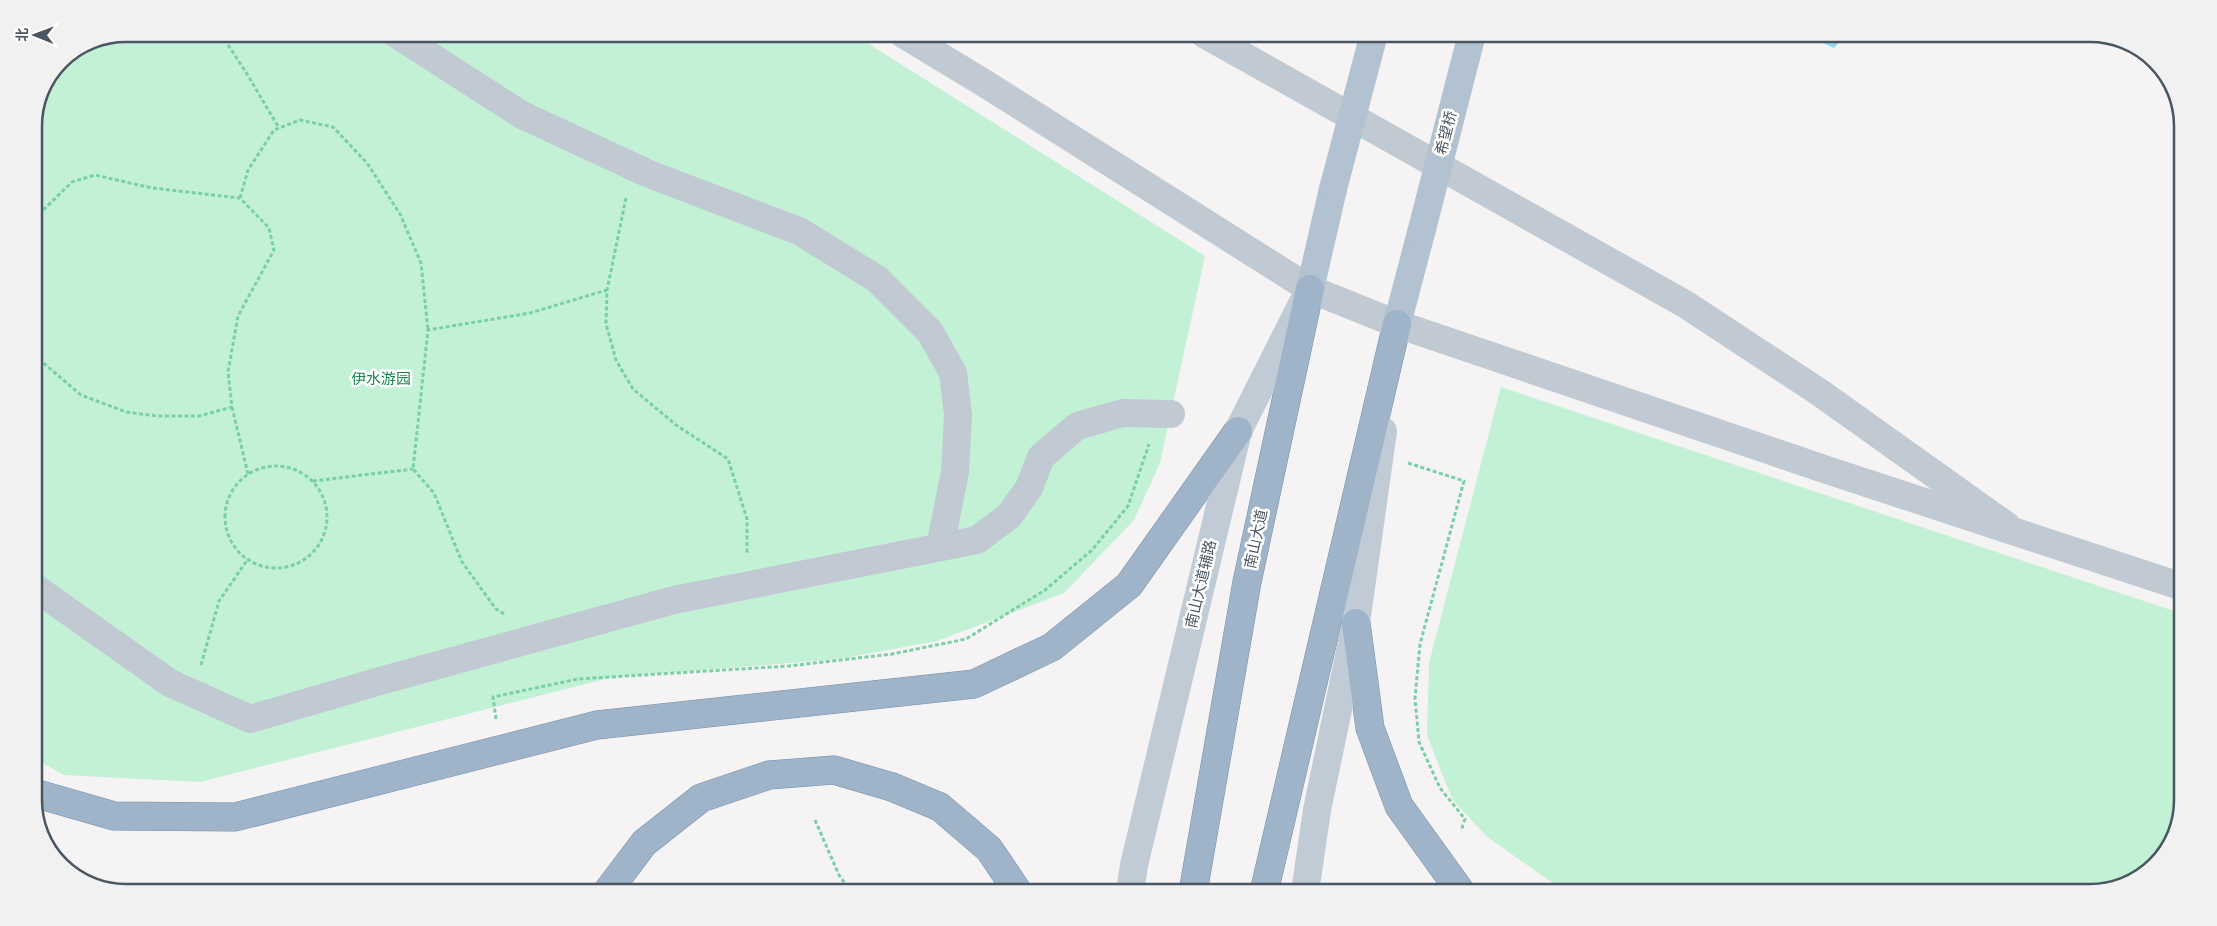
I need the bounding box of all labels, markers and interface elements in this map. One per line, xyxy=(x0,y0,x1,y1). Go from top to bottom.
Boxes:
north arrow xyxy=(10,10,60,60)
text: 北 xyxy=(14,28,30,42)
street label: 希望桥 xyxy=(1432,109,1460,157)
park label: 伊水游园 xyxy=(351,370,411,388)
street label: 南山大道 xyxy=(1241,508,1271,570)
street label: 南山大道辅路 xyxy=(1182,538,1220,630)

